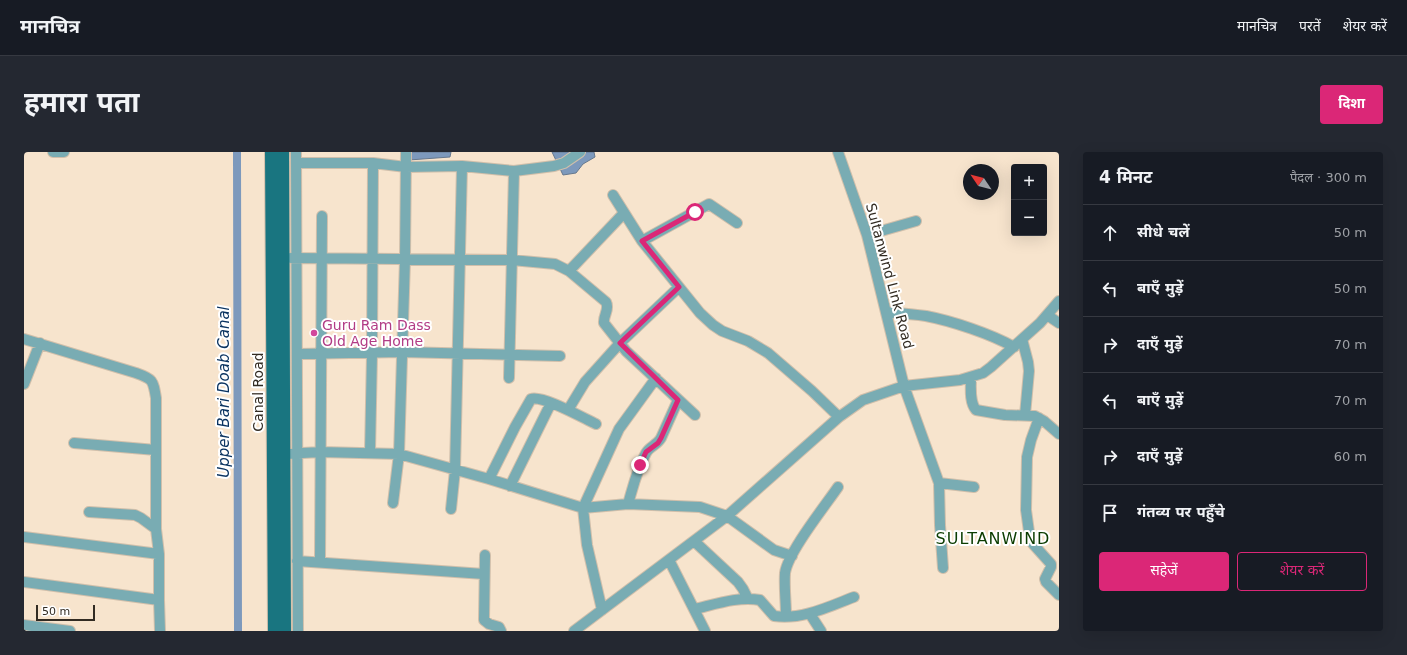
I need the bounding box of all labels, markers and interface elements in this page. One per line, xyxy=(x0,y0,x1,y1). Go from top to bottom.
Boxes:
text: मानचित्र xyxy=(20,15,80,37)
text: मानचित्र xyxy=(1237,18,1277,34)
text: परतें xyxy=(1299,18,1321,34)
text: शेयर करें xyxy=(1343,18,1387,34)
button: दिशा xyxy=(1320,85,1383,124)
text: हमारा पता xyxy=(24,86,139,119)
north arrow xyxy=(963,164,999,200)
map controls xyxy=(1011,164,1047,236)
button: + xyxy=(1011,164,1047,200)
text: 4 मिनट xyxy=(1099,167,1152,187)
text: पैदल · 300 m xyxy=(1290,170,1367,185)
button: − xyxy=(1011,200,1047,236)
street label: Sultanwind Link Road xyxy=(863,201,917,351)
route start xyxy=(686,203,704,221)
icon: ahead xyxy=(1099,222,1121,244)
text: सीधे चलें xyxy=(1137,223,1190,241)
text: 50 m xyxy=(1334,225,1367,240)
icon: left xyxy=(1099,278,1121,300)
text: बाएँ मुड़ें xyxy=(1137,279,1183,297)
text: 50 m xyxy=(1334,281,1367,296)
water label: Upper Bari Doab Canal xyxy=(215,305,233,478)
place label: Guru Ram Dass Old Age Home xyxy=(322,317,431,349)
marker: Guru Ram Dass Old Age Home xyxy=(309,328,319,338)
icon: right xyxy=(1099,334,1121,356)
text: दाएँ मुड़ें xyxy=(1137,335,1183,353)
text: 70 m xyxy=(1334,337,1367,352)
street label: Canal Road xyxy=(250,352,266,432)
icon: left xyxy=(1099,390,1121,412)
text: बाएँ मुड़ें xyxy=(1137,391,1183,409)
text: 70 m xyxy=(1334,393,1367,408)
icon: right xyxy=(1099,446,1121,468)
text: दाएँ मुड़ें xyxy=(1137,447,1183,465)
text: 60 m xyxy=(1334,449,1367,464)
route end xyxy=(631,456,649,474)
icon: arrive xyxy=(1099,502,1121,524)
text: गंतव्य पर पहुँचे xyxy=(1137,503,1225,521)
district label: SULTANWIND xyxy=(936,529,1050,548)
button: सहेजें xyxy=(1099,552,1229,591)
button: शेयर करें xyxy=(1237,552,1367,591)
scale bar xyxy=(36,603,95,622)
text: 50 m xyxy=(42,605,70,618)

